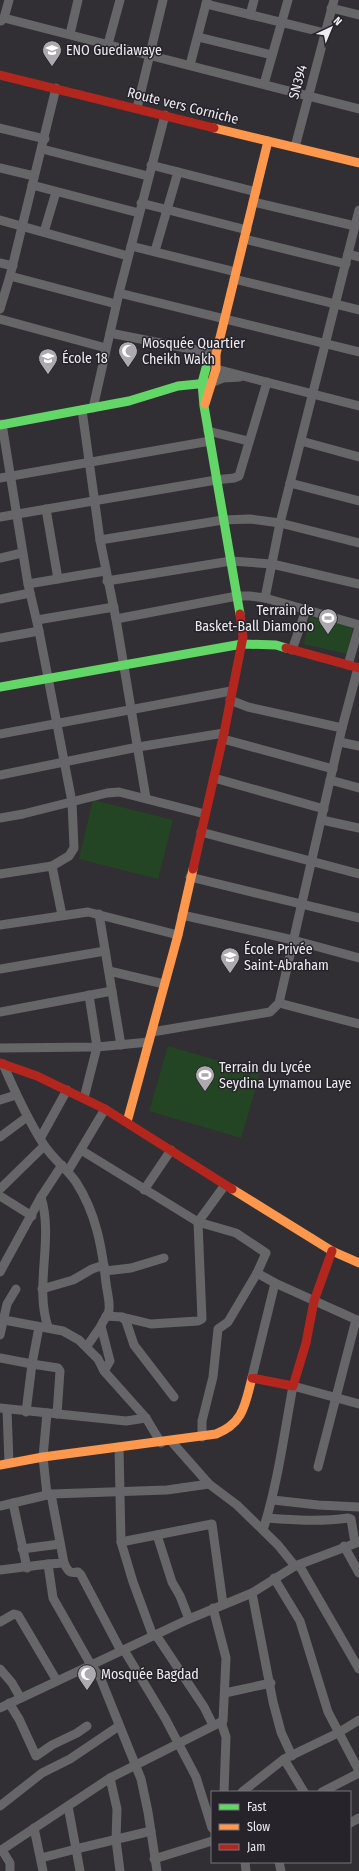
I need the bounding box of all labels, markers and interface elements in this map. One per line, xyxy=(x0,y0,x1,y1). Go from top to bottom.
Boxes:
north arrow xyxy=(311,8,351,48)
text: N xyxy=(331,14,344,28)
school or university icon: ENO Guediawaye xyxy=(41,39,63,67)
place label: ENO Guediawaye xyxy=(66,42,162,59)
street label: SN394 xyxy=(285,63,311,101)
street label: Route vers Corniche xyxy=(126,84,240,128)
place label: Mosquée Quartier Cheikh Wakh xyxy=(142,335,245,368)
mosque icon: Mosquée Quartier Cheikh Wakh xyxy=(117,340,139,368)
school or university icon: École 18 xyxy=(37,347,59,375)
place label: École 18 xyxy=(62,349,108,367)
place label: Terrain de Basket-Ball Diamono xyxy=(195,602,314,635)
sports icon: Terrain de Basket-Ball Diamono xyxy=(317,607,339,635)
place label: École Privée Saint-Abraham xyxy=(244,940,329,974)
school or university icon: École Privée Saint-Abraham xyxy=(219,946,241,974)
place label: Terrain du Lycée Seydina Lymamou Laye xyxy=(219,1059,351,1092)
sports icon: Terrain du Lycée Seydina Lymamou Laye xyxy=(194,1064,216,1092)
mosque icon: Mosquée Bagdad xyxy=(76,1663,98,1691)
place label: Mosquée Bagdad xyxy=(101,1666,199,1683)
legend xyxy=(211,1791,351,1863)
text: Fast xyxy=(247,1800,266,1814)
text: Slow xyxy=(247,1820,270,1834)
text: Jam xyxy=(247,1840,265,1854)

